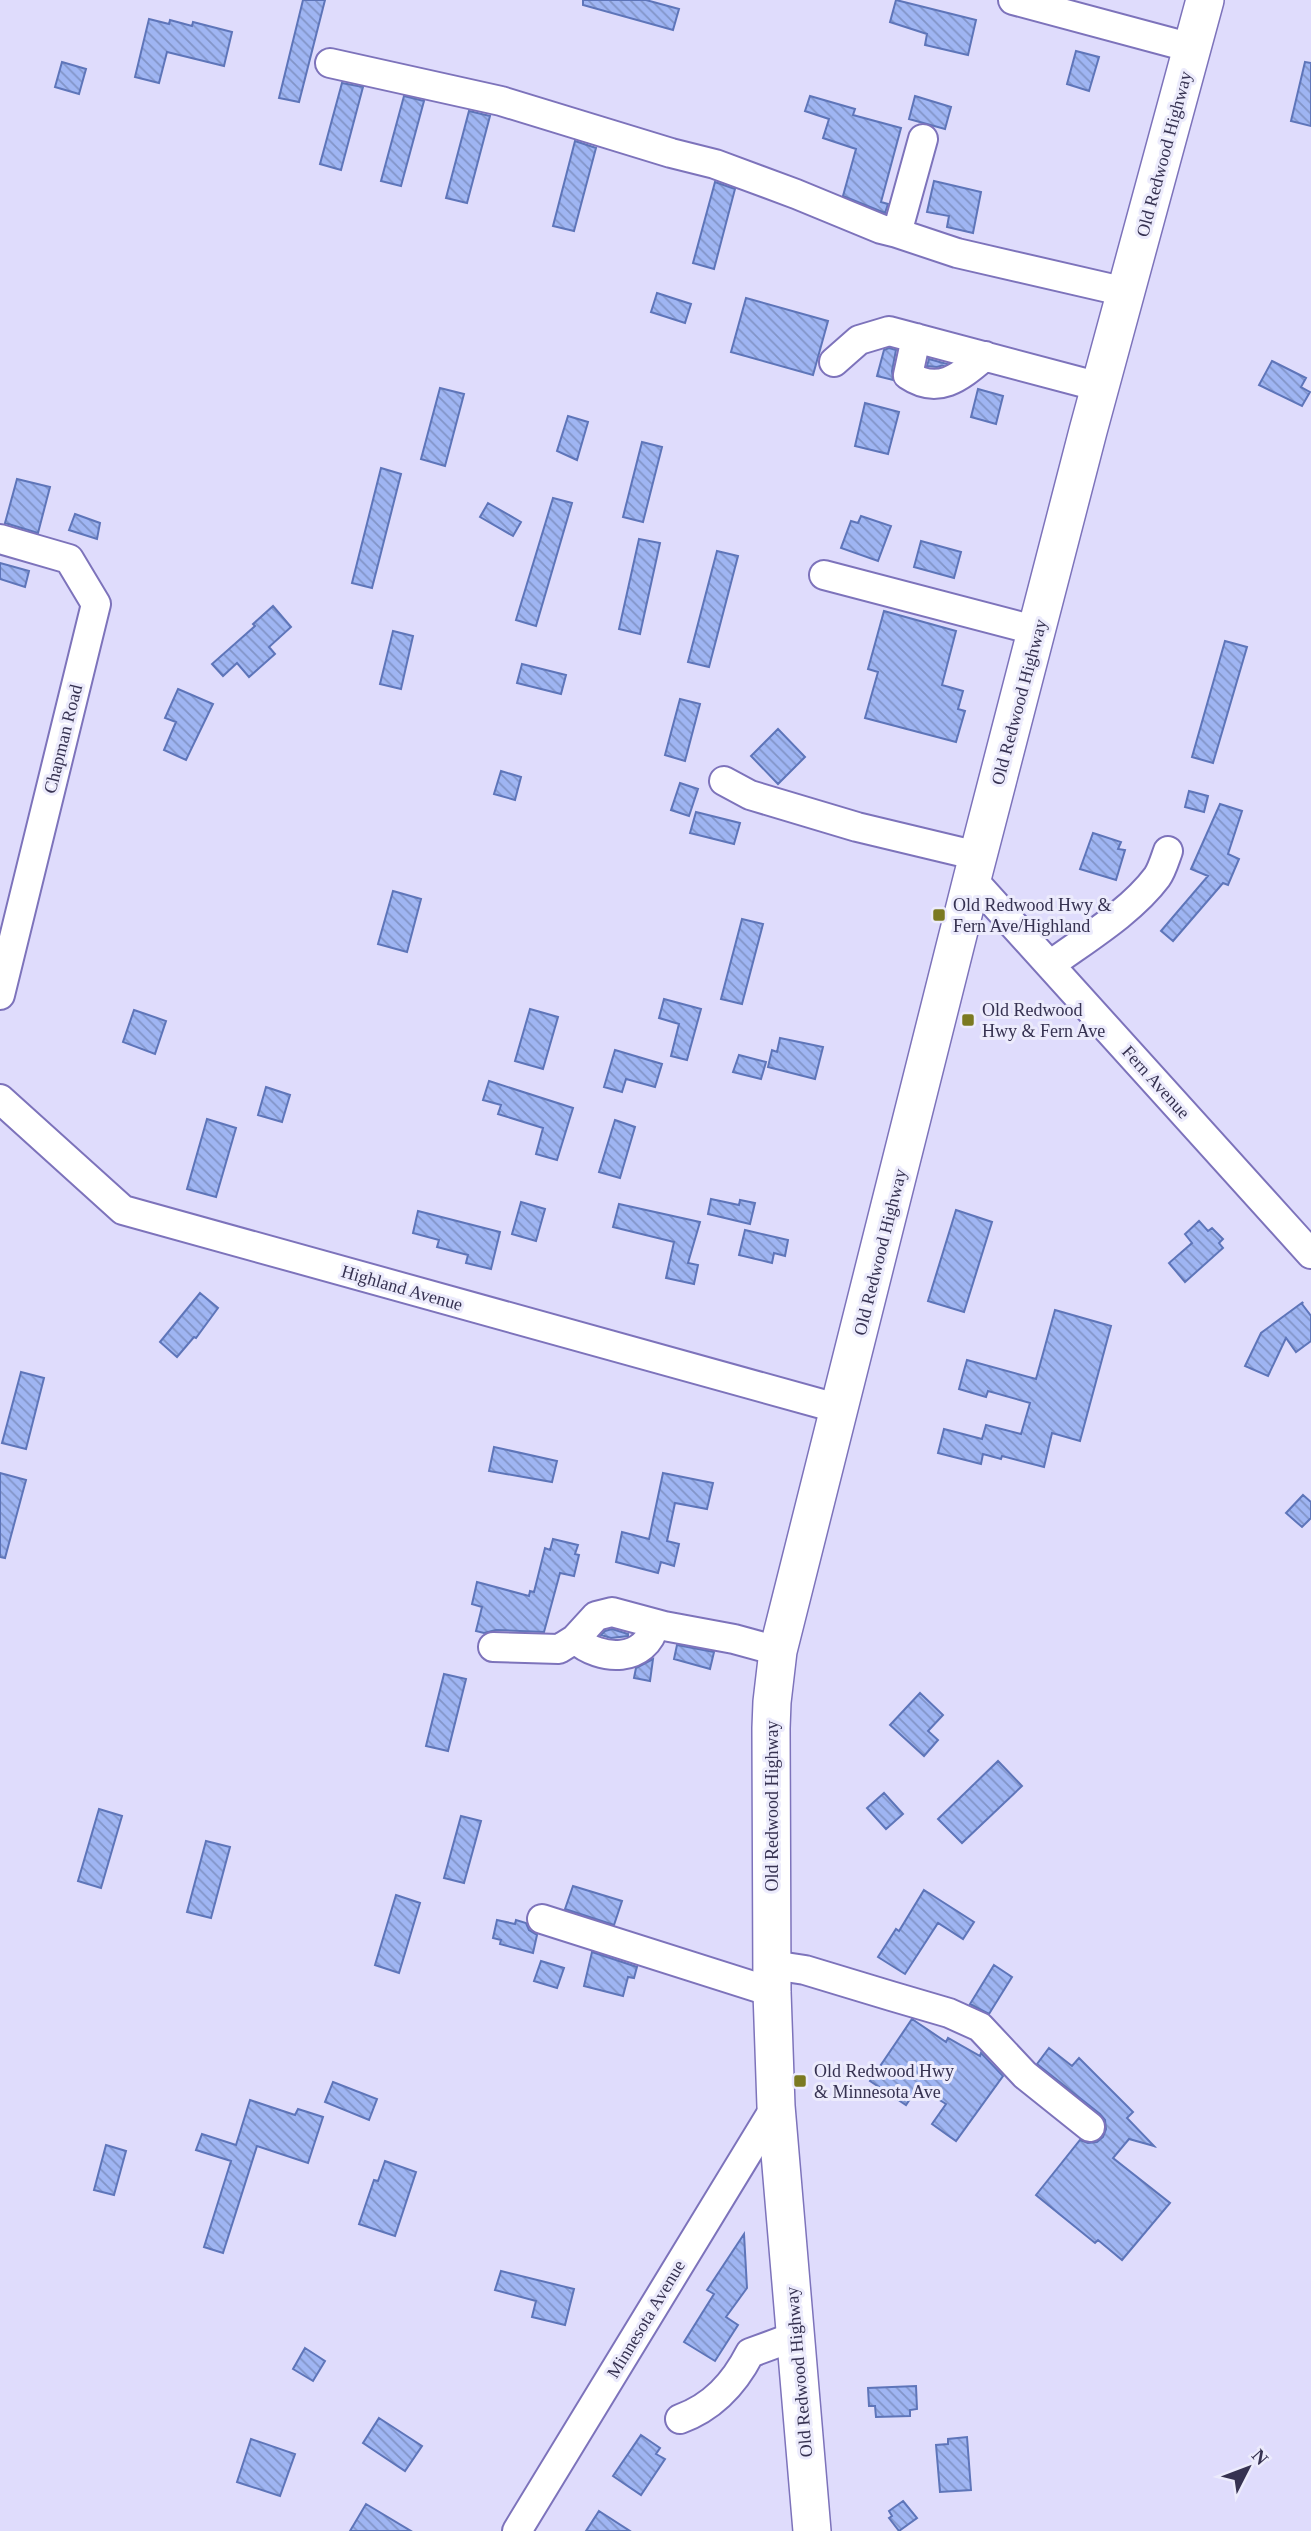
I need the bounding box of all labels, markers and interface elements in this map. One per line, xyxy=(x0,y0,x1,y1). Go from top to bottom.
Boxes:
street label: Old Redwood Highway xyxy=(1132,69,1196,239)
street label: Old Redwood Highway xyxy=(987,617,1051,787)
street label: Chapman Road xyxy=(40,682,86,796)
place label: Old Redwood Hwy & Fern Ave/Highland xyxy=(953,895,1112,936)
marker: Old Redwood Hwy & Fern Ave/Highland xyxy=(931,907,947,923)
place label: Old Redwood Hwy & Fern Ave xyxy=(982,1000,1105,1041)
marker: Old Redwood Hwy & Fern Ave xyxy=(960,1012,976,1028)
street label: Fern Avenue xyxy=(1118,1041,1194,1123)
street label: Old Redwood Highway xyxy=(850,1167,910,1337)
street label: Highland Avenue xyxy=(339,1261,465,1315)
street label: Old Redwood Highway xyxy=(762,1721,782,1891)
place label: Old Redwood Hwy & Minnesota Ave xyxy=(814,2061,954,2102)
marker: Old Redwood Hwy & Minnesota Ave xyxy=(792,2073,808,2089)
street label: Minnesota Avenue xyxy=(603,2256,689,2382)
street label: Old Redwood Highway xyxy=(782,2286,816,2458)
north arrow xyxy=(1213,2433,1283,2503)
text: N xyxy=(1248,2445,1273,2469)

